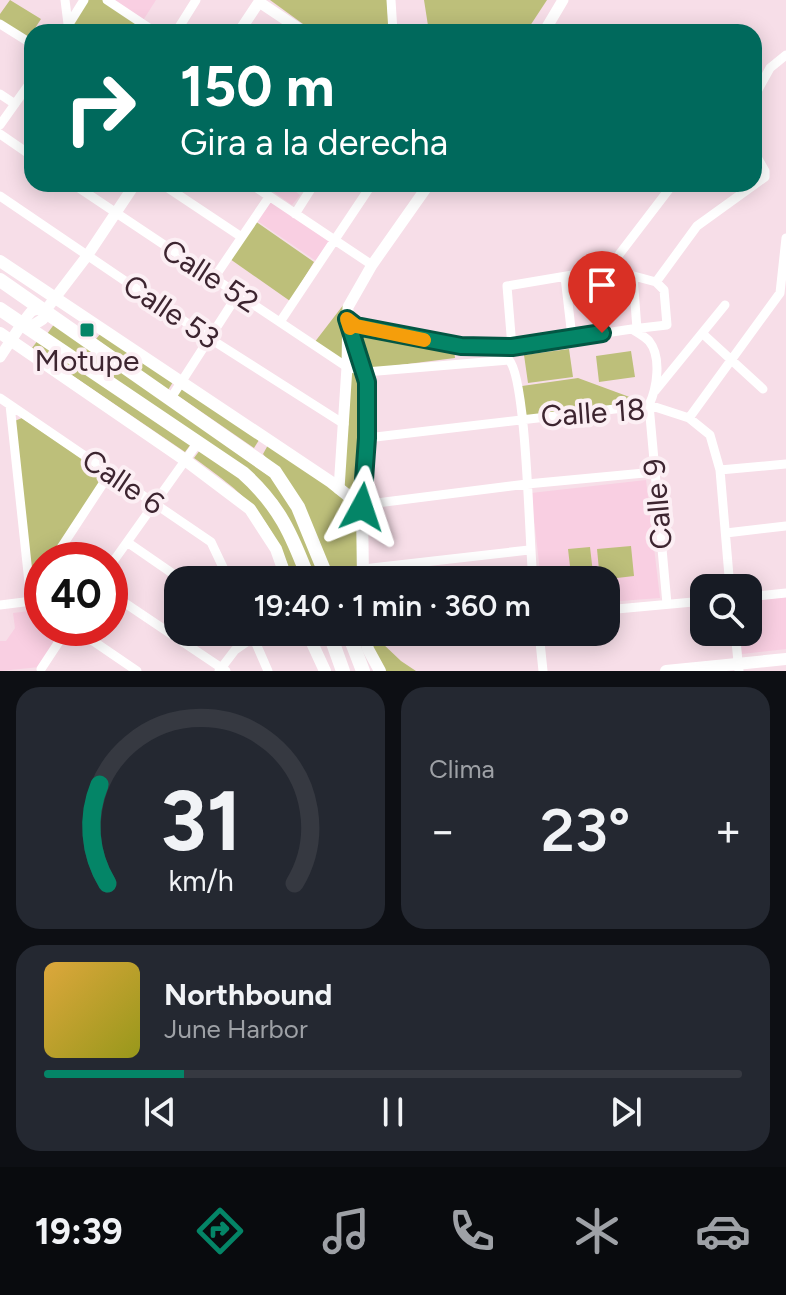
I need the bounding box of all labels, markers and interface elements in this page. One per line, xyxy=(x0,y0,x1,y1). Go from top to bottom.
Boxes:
text: 150 m xyxy=(180,53,335,120)
icon: right xyxy=(48,56,152,160)
text: Gira a la derecha xyxy=(180,121,448,164)
street label: Calle 52 xyxy=(155,231,266,320)
pin xyxy=(568,251,636,333)
icon: arrive xyxy=(580,263,624,307)
street label: Calle 53 xyxy=(116,266,226,357)
marker: Motupe xyxy=(78,321,96,339)
place label: Motupe xyxy=(35,342,139,379)
street label: Calle 18 xyxy=(539,390,646,435)
street label: Calle 6 xyxy=(75,441,171,522)
street label: Calle 9 xyxy=(635,457,680,551)
position arrow xyxy=(320,465,404,549)
speed limit sign: 40 xyxy=(24,542,128,646)
map controls xyxy=(690,574,762,646)
button: search xyxy=(690,574,762,646)
text: 19:40 · 1 min · 360 m xyxy=(253,587,531,624)
text: Clima xyxy=(429,753,495,785)
text: 31 xyxy=(160,771,241,871)
text: 23° xyxy=(541,794,630,866)
text: − xyxy=(429,804,456,857)
text: + xyxy=(715,804,742,857)
text: km/h xyxy=(168,864,233,898)
text: Northbound xyxy=(164,976,332,1013)
text: June Harbor xyxy=(164,1013,308,1045)
icon: previous xyxy=(138,1090,182,1134)
icon: pause xyxy=(371,1090,415,1134)
icon: next xyxy=(604,1090,648,1134)
icon: directions xyxy=(192,1203,248,1259)
icon: music xyxy=(318,1203,374,1259)
icon: phone xyxy=(444,1203,500,1259)
icon: climate xyxy=(569,1203,625,1259)
icon: car xyxy=(695,1203,751,1259)
text: 19:39 xyxy=(35,1210,123,1253)

